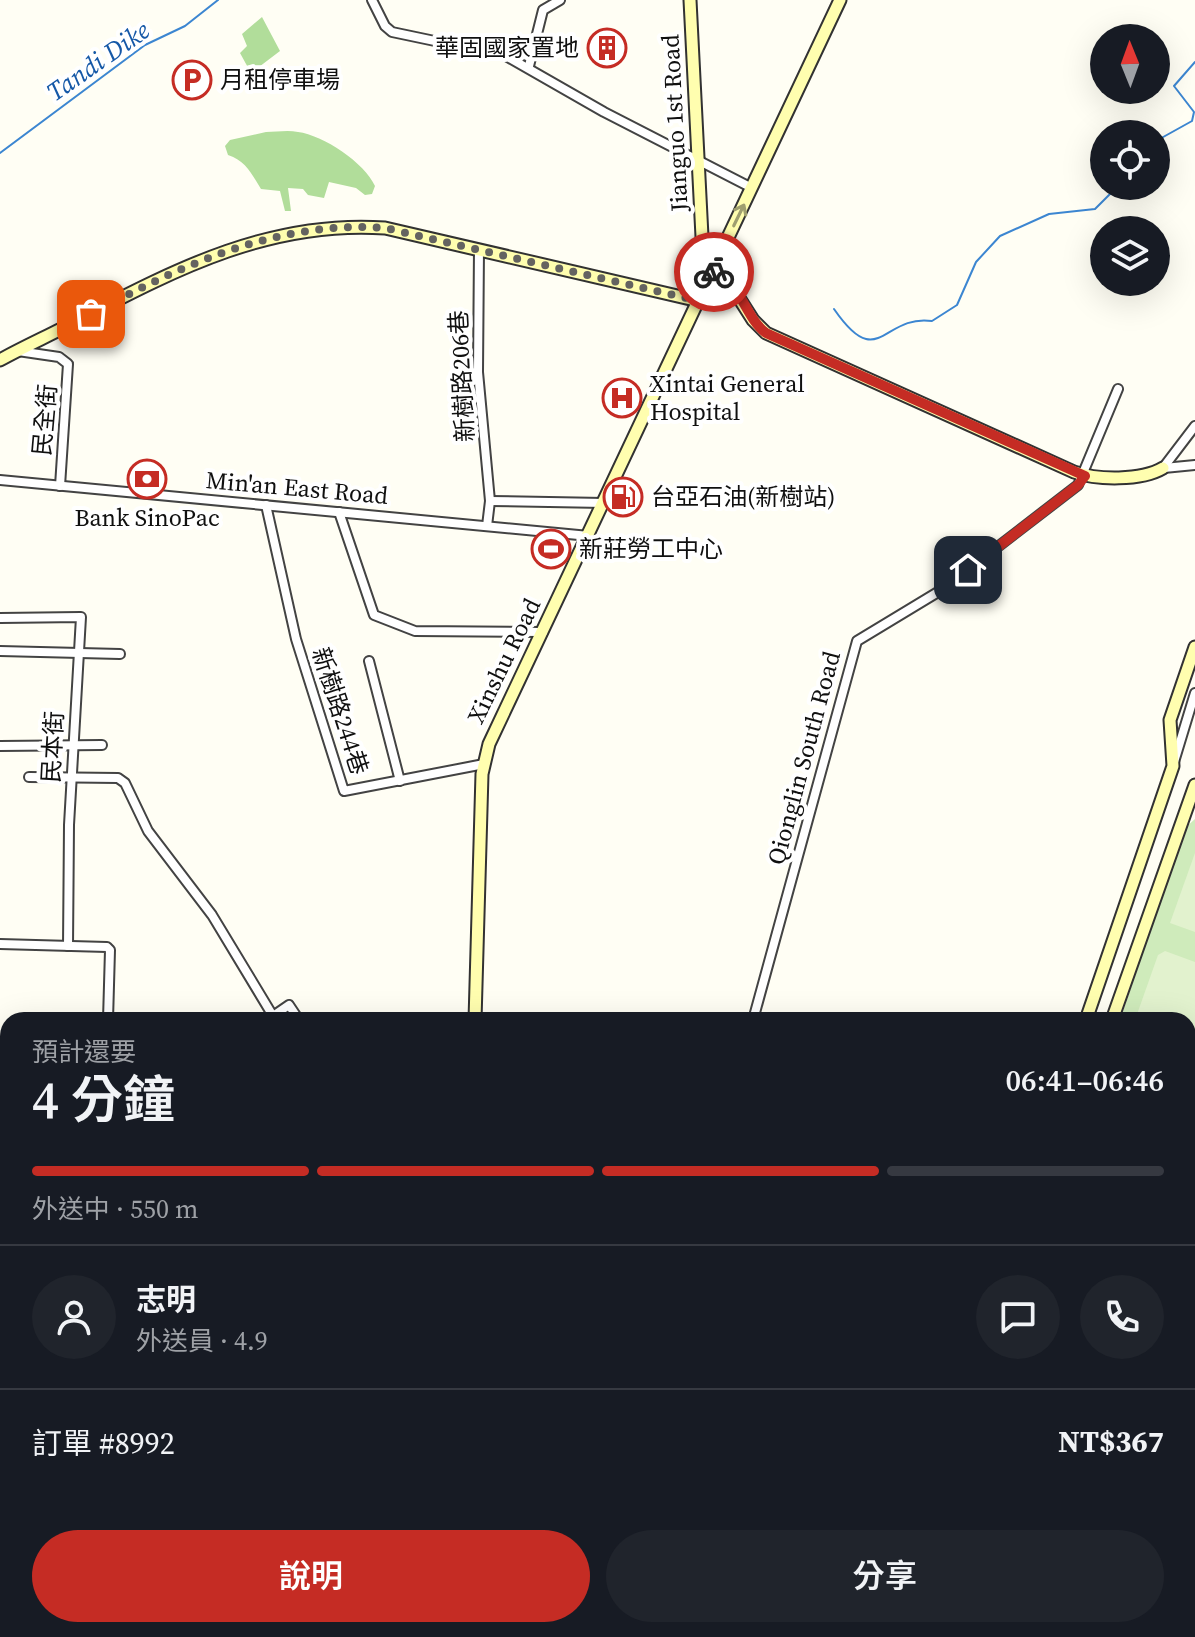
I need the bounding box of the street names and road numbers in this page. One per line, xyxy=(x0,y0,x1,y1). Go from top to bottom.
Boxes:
street label: Jianguo 1st Road xyxy=(653,33,696,214)
street label: 新樹路206巷 xyxy=(442,309,481,443)
street label: 民全街 xyxy=(25,383,64,457)
street label: Min'an East Road xyxy=(205,463,390,512)
street label: Xinshu Road xyxy=(459,592,548,729)
street label: 新樹路244巷 xyxy=(304,643,377,779)
street label: Qionglin South Road xyxy=(759,647,848,868)
street label: 民本街 xyxy=(34,710,71,784)

